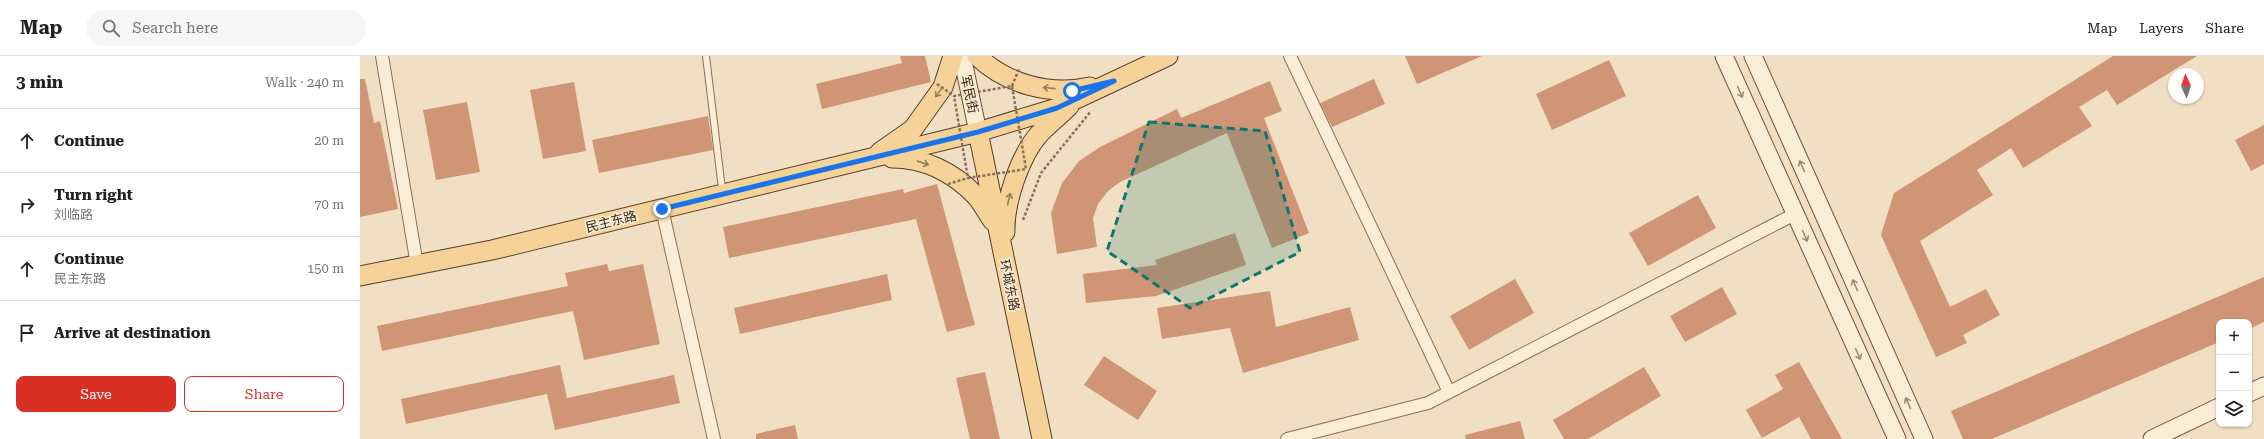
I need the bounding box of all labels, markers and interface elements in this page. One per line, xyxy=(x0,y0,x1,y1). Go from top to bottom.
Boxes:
search box xyxy=(86,10,366,46)
text: Map xyxy=(20,16,62,39)
icon: search xyxy=(100,17,122,39)
text: Search here xyxy=(132,19,218,37)
text: Map xyxy=(2087,20,2117,36)
text: Layers xyxy=(2139,20,2183,36)
text: Share xyxy=(2205,20,2244,36)
north arrow xyxy=(2168,68,2204,104)
text: 3 min xyxy=(16,72,63,92)
street label: 军民街 xyxy=(958,73,981,115)
text: Walk · 240 m xyxy=(265,75,344,90)
route start xyxy=(1063,82,1081,100)
one-way arrow xyxy=(1043,85,1056,92)
one-way arrow xyxy=(1737,85,1744,97)
one-way arrow xyxy=(935,87,943,98)
icon: ahead xyxy=(16,130,38,152)
text: Continue xyxy=(54,132,124,150)
text: 20 m xyxy=(314,133,344,148)
one-way arrow xyxy=(916,160,929,167)
one-way arrow xyxy=(1798,160,1806,172)
text: Turn right xyxy=(54,186,133,204)
one-way arrow xyxy=(1006,193,1014,206)
icon: right xyxy=(16,194,38,216)
text: 70 m xyxy=(314,197,344,212)
route end xyxy=(653,200,671,218)
text: 刘临路 xyxy=(54,207,93,222)
street label: 民主东路 xyxy=(584,208,638,235)
one-way arrow xyxy=(1802,229,1809,241)
text: Continue xyxy=(54,250,124,268)
icon: ahead xyxy=(16,258,38,280)
street label: 环城东路 xyxy=(997,258,1022,312)
text: 150 m xyxy=(307,261,344,276)
text: 民主东路 xyxy=(54,271,106,286)
one-way arrow xyxy=(1851,279,1859,291)
map controls xyxy=(2216,319,2252,427)
button: + xyxy=(2216,319,2252,355)
icon: arrive xyxy=(16,322,38,344)
text: Arrive at destination xyxy=(54,324,210,342)
one-way arrow xyxy=(1855,348,1862,360)
button: − xyxy=(2216,355,2252,391)
button: Save xyxy=(16,376,176,412)
button: Share xyxy=(184,376,344,412)
button: layers xyxy=(2216,391,2252,427)
one-way arrow xyxy=(1904,398,1911,410)

